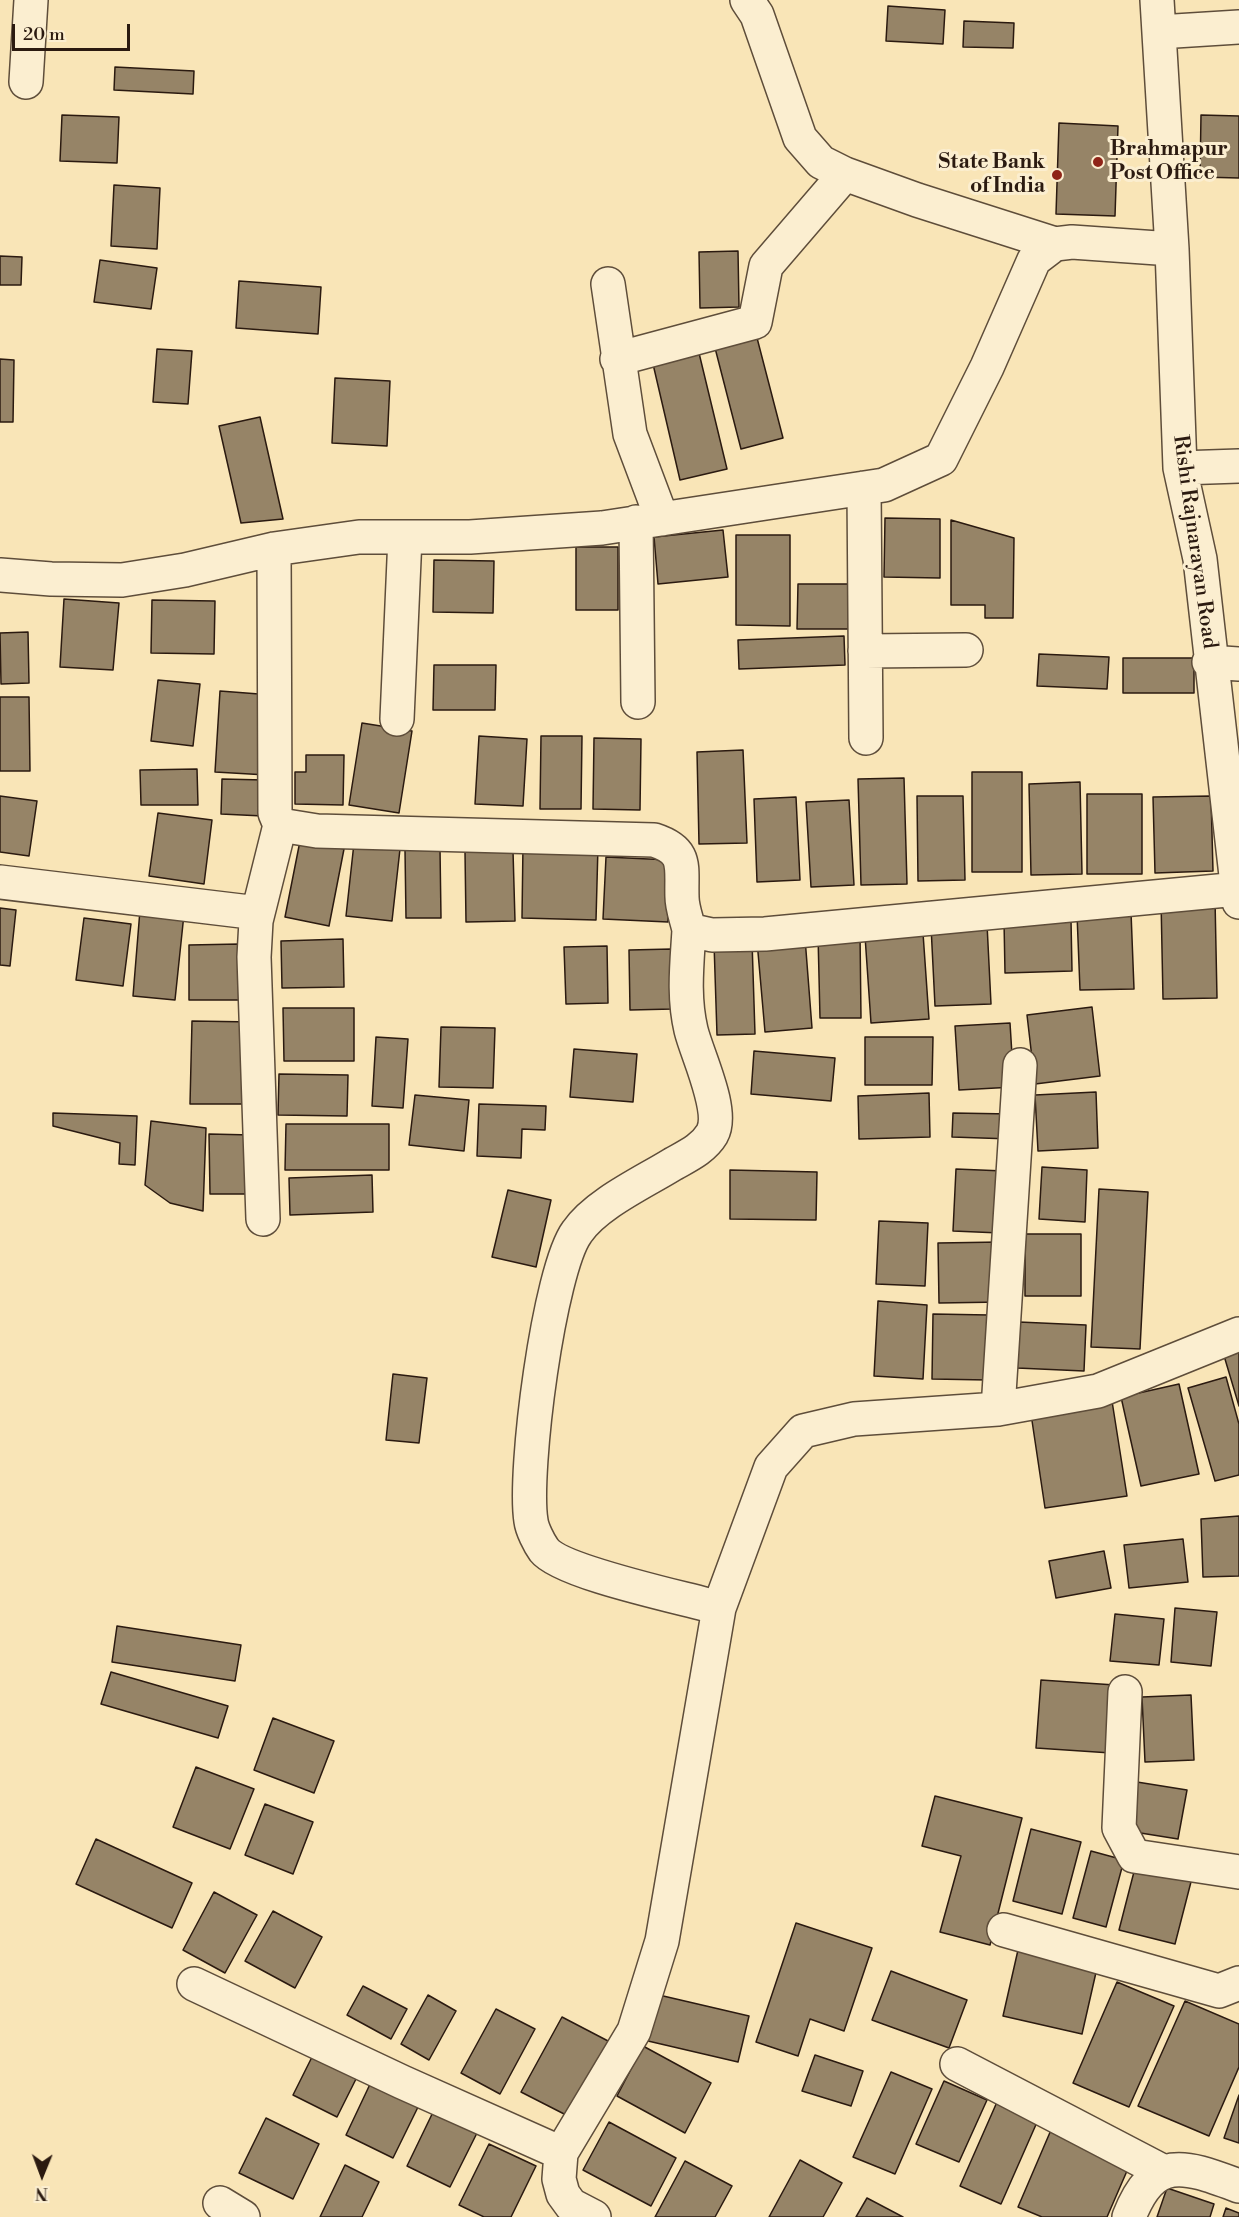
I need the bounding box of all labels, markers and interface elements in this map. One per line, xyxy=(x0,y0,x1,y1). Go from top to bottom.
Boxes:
scale bar xyxy=(15,12,134,50)
text: 20 m xyxy=(23,23,65,46)
place label: Brahmapur Post Office xyxy=(1110,137,1228,187)
place label: State Bank of India xyxy=(938,150,1045,200)
marker: Brahmapur Post Office xyxy=(1091,155,1105,169)
marker: State Bank of India xyxy=(1050,168,1064,182)
street label: Rishi Rajnarayan Road xyxy=(1167,433,1221,651)
north arrow xyxy=(12,2145,72,2205)
text: N xyxy=(35,2183,48,2203)

